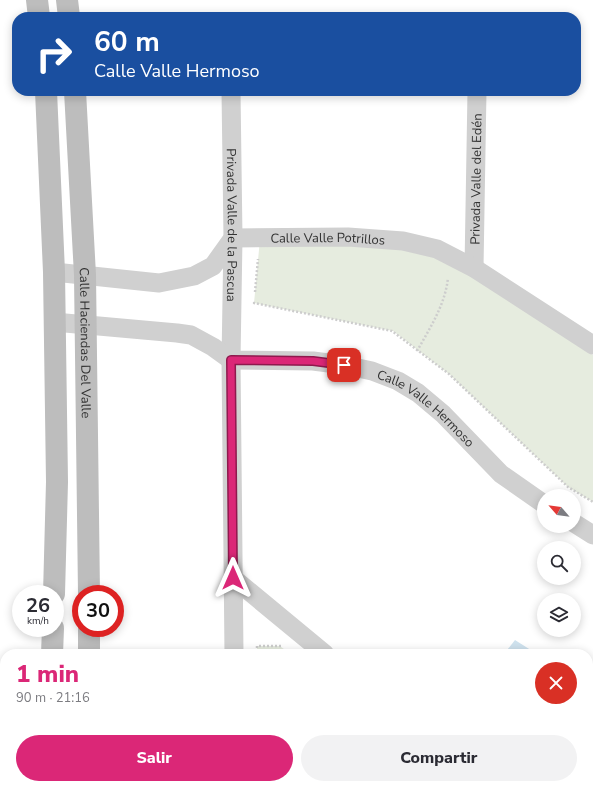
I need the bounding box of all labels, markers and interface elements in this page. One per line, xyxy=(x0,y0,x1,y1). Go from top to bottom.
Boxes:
text: 60 m xyxy=(94,23,160,61)
icon: right xyxy=(28,28,80,80)
text: Calle Valle Hermoso xyxy=(94,59,260,83)
street label: Privada Valle del Edén xyxy=(466,113,487,245)
street label: Privada Valle de la Pascua xyxy=(222,148,241,302)
street label: Calle Valle Potrillos xyxy=(270,229,386,250)
street label: Calle Haciendas Del Valle xyxy=(75,267,95,418)
pin xyxy=(327,348,361,382)
icon: arrive xyxy=(333,354,355,376)
street label: Calle Valle Hermoso xyxy=(374,366,478,451)
north arrow xyxy=(537,489,581,533)
map controls xyxy=(537,489,581,637)
button: search xyxy=(537,541,581,585)
position arrow xyxy=(212,557,254,599)
speed limit sign: 30 xyxy=(72,585,124,637)
text: 26 xyxy=(26,592,50,619)
button: layers xyxy=(537,593,581,637)
text: km/h xyxy=(27,614,49,628)
text: 1 min xyxy=(16,658,79,690)
button: close xyxy=(535,662,577,704)
text: 90 m · 21:16 xyxy=(16,689,90,707)
button: Salir xyxy=(16,735,293,781)
button: Compartir xyxy=(301,735,577,781)

